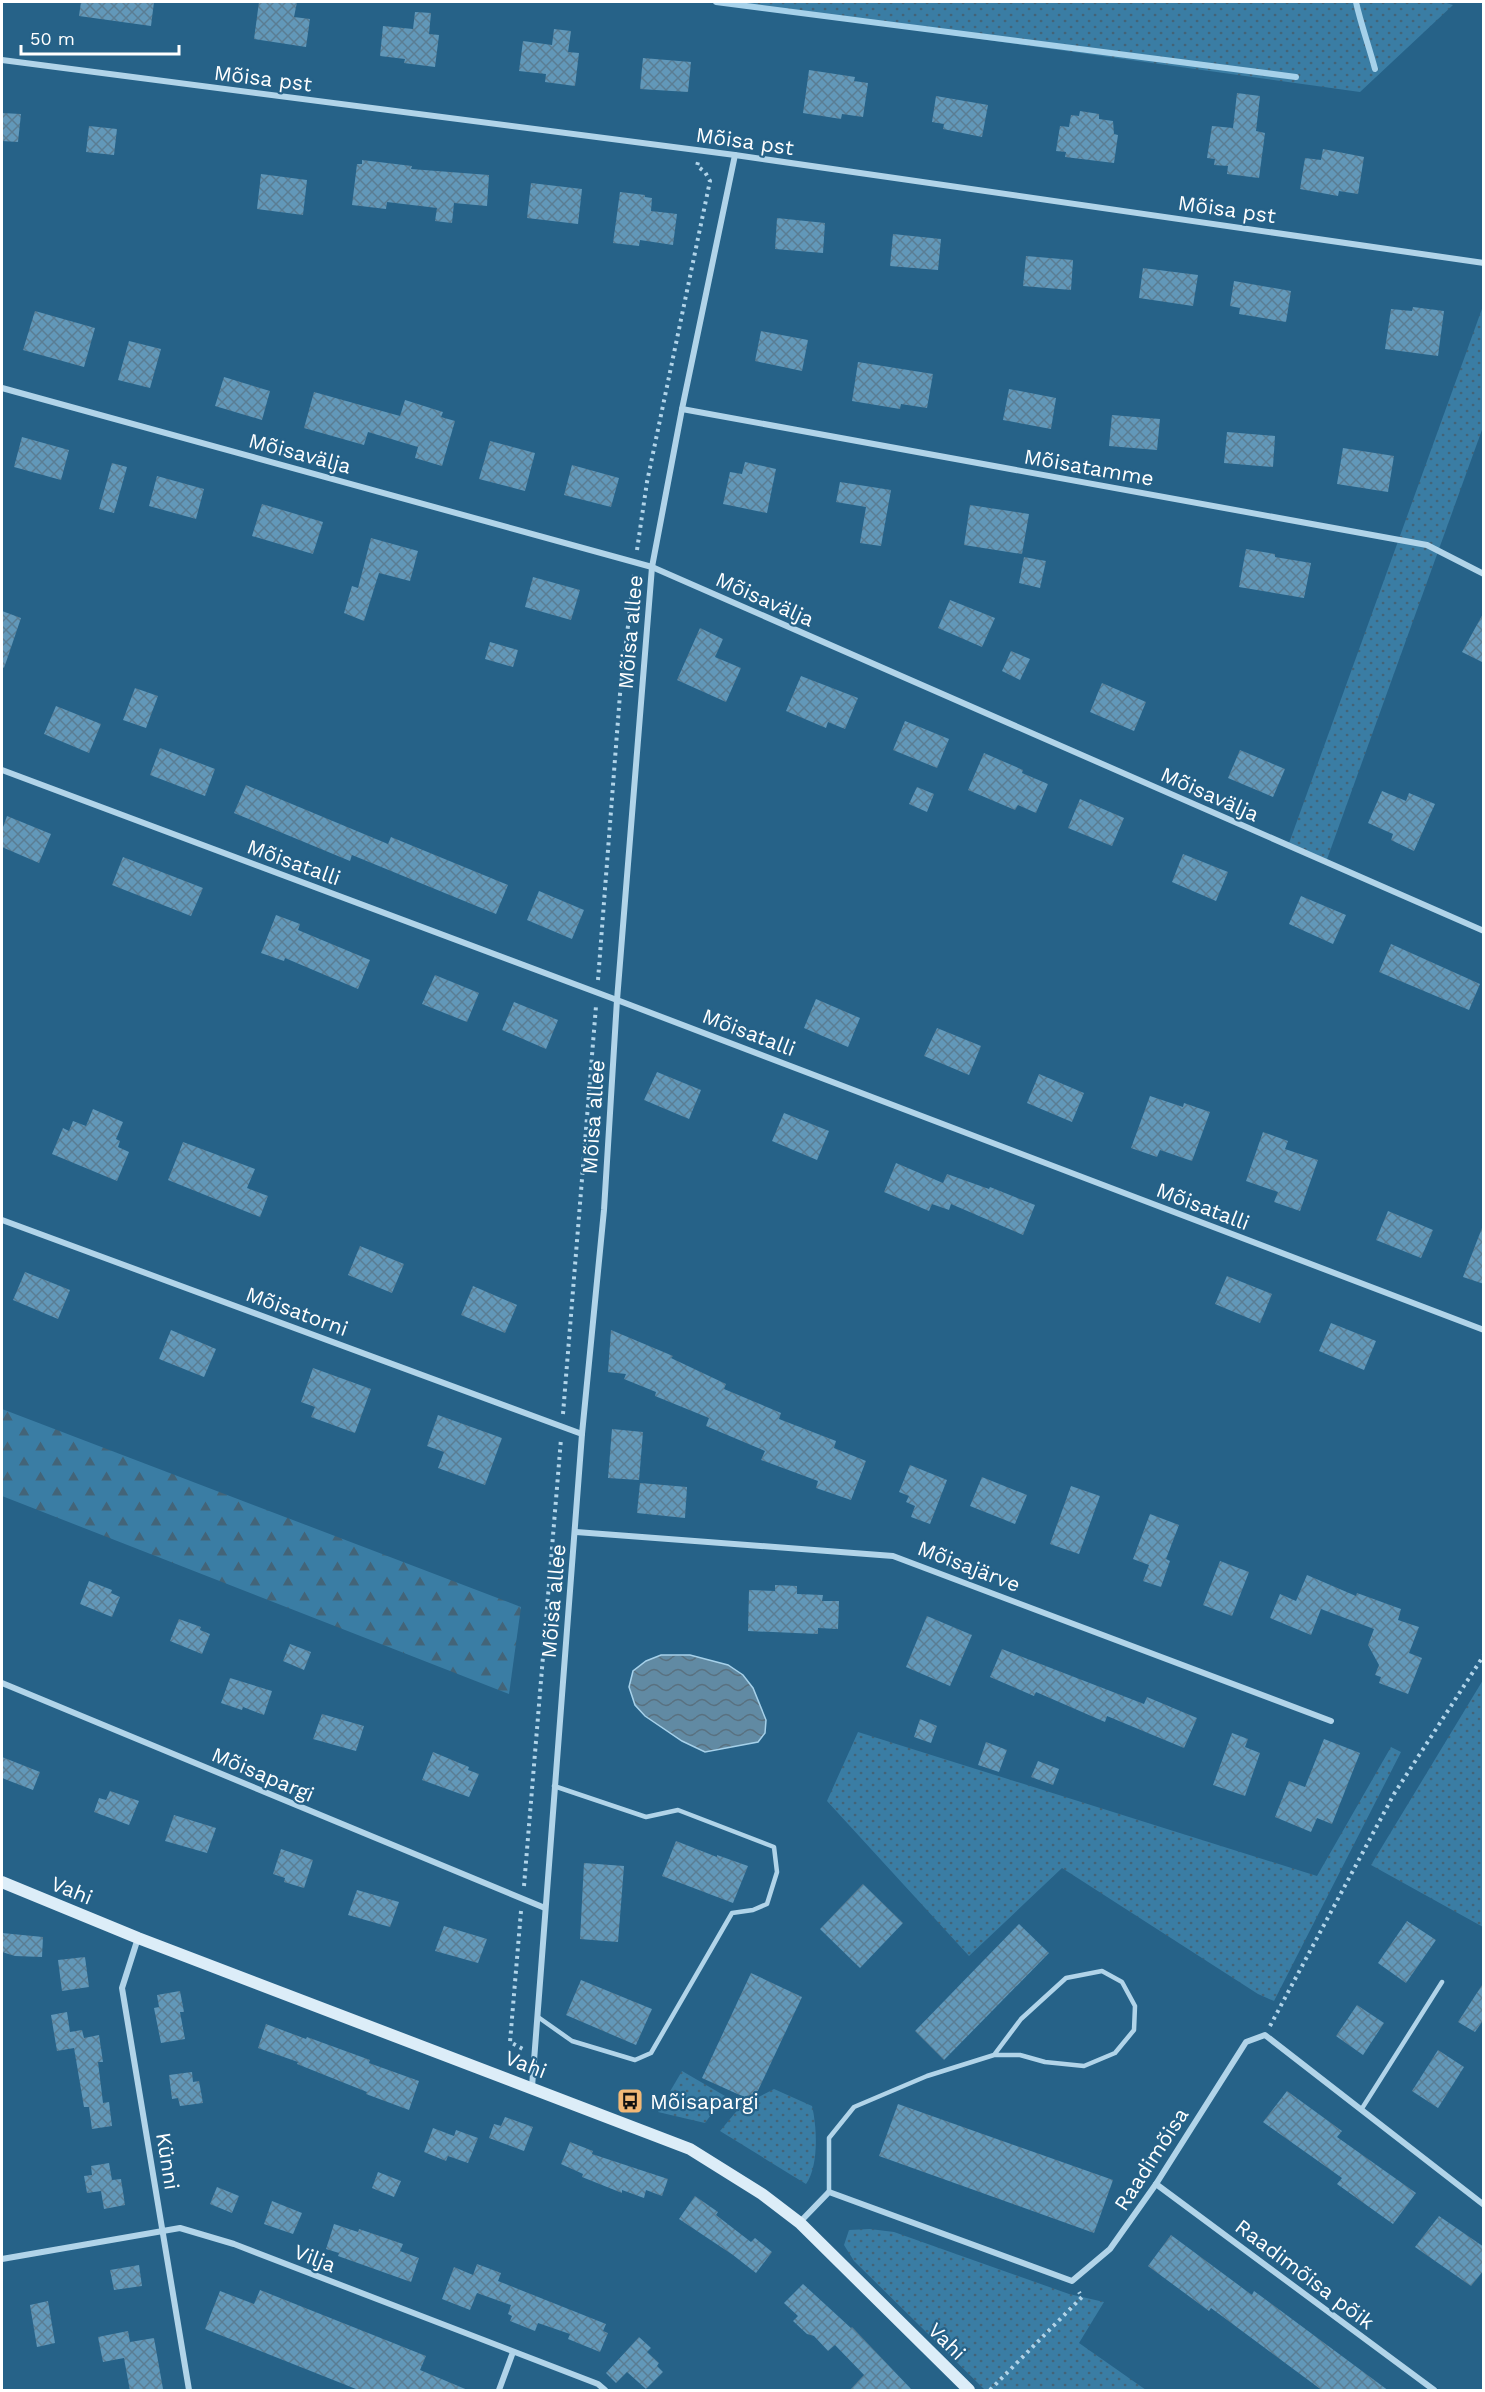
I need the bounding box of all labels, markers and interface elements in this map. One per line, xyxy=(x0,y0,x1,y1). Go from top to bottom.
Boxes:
scale bar xyxy=(21,18,178,56)
text: 50 m xyxy=(30,28,75,49)
street label: Mõisa pst xyxy=(213,60,314,96)
street label: Mõisa pst xyxy=(694,122,796,160)
street label: Mõisa pst xyxy=(1176,190,1278,228)
street label: Mõisavälja xyxy=(246,427,354,479)
street label: Mõisatamme xyxy=(1022,443,1156,491)
street label: Mõisavälja xyxy=(712,566,818,632)
street label: Mõisa allee xyxy=(613,574,647,690)
street label: Mõisavälja xyxy=(1157,761,1263,827)
street label: Mõisatalli xyxy=(244,834,344,890)
street label: Mõisatalli xyxy=(699,1003,799,1061)
street label: Mõisa allee xyxy=(577,1059,609,1175)
street label: Mõisatalli xyxy=(1153,1177,1253,1235)
street label: Mõisatorni xyxy=(242,1281,352,1341)
street label: Mõisajärve xyxy=(914,1535,1024,1597)
street label: Mõisa allee xyxy=(536,1543,570,1659)
street label: Mõisapargi xyxy=(208,1741,318,1807)
street label: Vahi xyxy=(47,1870,97,1910)
street label: Vahi xyxy=(502,2045,550,2083)
bus stop icon: Mõisapargi xyxy=(615,2086,645,2116)
place label: Mõisapargi xyxy=(650,2089,759,2114)
street label: Raadimõisa xyxy=(1108,2103,1194,2215)
street label: Künni xyxy=(151,2131,185,2191)
street label: Raadimõisa põik xyxy=(1231,2214,1380,2334)
street label: Vilja xyxy=(290,2239,340,2277)
street label: Vahi xyxy=(923,2317,971,2365)

